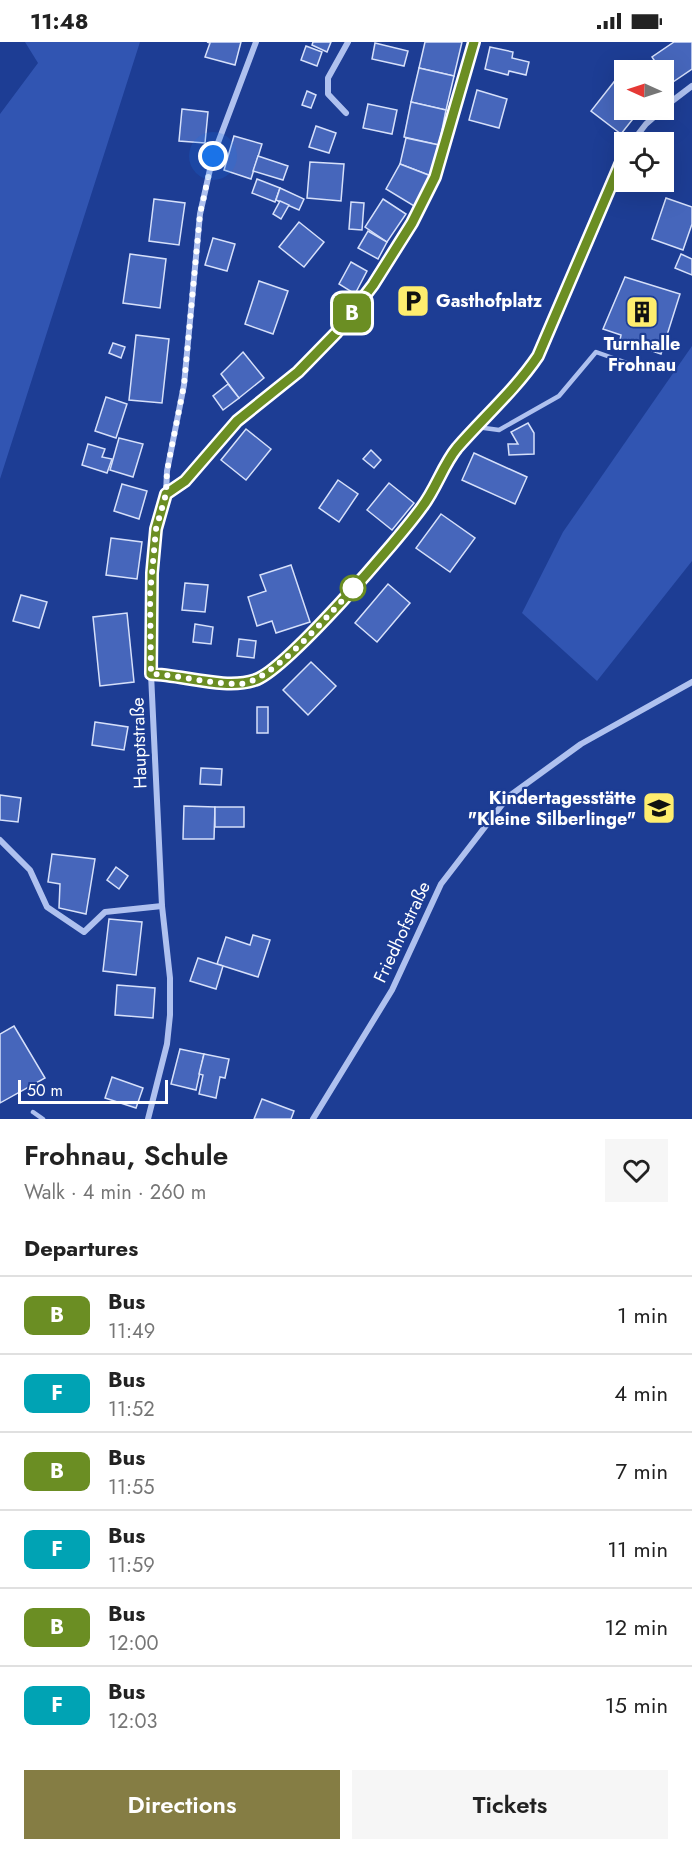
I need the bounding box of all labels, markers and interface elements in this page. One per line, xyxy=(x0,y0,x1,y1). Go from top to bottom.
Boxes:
text: 11:48 xyxy=(30,5,89,37)
north arrow xyxy=(614,60,674,120)
map controls xyxy=(614,60,674,192)
button: locate xyxy=(614,132,674,192)
your location xyxy=(198,141,228,171)
parking icon: Gasthofplatz xyxy=(395,283,431,319)
place label: Gasthofplatz xyxy=(436,288,543,314)
line badge: B xyxy=(332,294,372,332)
building icon: Turnhalle Frohnau xyxy=(624,294,660,330)
text: B xyxy=(345,298,359,328)
place label: Turnhalle Frohnau xyxy=(604,331,680,378)
unlabelled marker xyxy=(340,575,366,601)
street label: Hauptstraße xyxy=(124,697,154,789)
place label: Kindertagesstätte "Kleine Silberlinge" xyxy=(468,785,636,832)
school or university icon: Kindertagesstätte "Kleine Silberlinge" xyxy=(641,790,677,826)
street label: Friedhofstraße xyxy=(367,877,437,987)
scale bar xyxy=(18,1077,168,1104)
text: 50 m xyxy=(27,1079,63,1102)
text: Frohnau, Schule xyxy=(24,1135,228,1176)
button: heart xyxy=(605,1139,668,1202)
text: Walk · 4 min · 260 m xyxy=(24,1178,206,1207)
text: Departures xyxy=(24,1232,138,1264)
text: Bus xyxy=(108,1285,145,1317)
text: 1 min xyxy=(617,1299,668,1331)
text: B xyxy=(50,1300,64,1330)
text: 11:49 xyxy=(108,1317,155,1346)
text: Bus xyxy=(108,1363,145,1395)
text: 4 min xyxy=(614,1377,668,1409)
text: F xyxy=(51,1378,63,1408)
text: 11:52 xyxy=(108,1395,155,1424)
text: Bus xyxy=(108,1441,145,1473)
text: 7 min xyxy=(615,1455,668,1487)
text: B xyxy=(50,1456,64,1486)
text: 11:55 xyxy=(108,1473,155,1502)
text: Bus xyxy=(108,1519,145,1551)
text: 11 min xyxy=(607,1533,668,1565)
text: F xyxy=(51,1534,63,1564)
text: 11:59 xyxy=(108,1551,155,1580)
text: Bus xyxy=(108,1597,145,1629)
text: 12 min xyxy=(605,1611,668,1643)
text: B xyxy=(50,1612,64,1642)
text: 12:00 xyxy=(108,1629,158,1658)
text: Bus xyxy=(108,1675,145,1707)
text: 15 min xyxy=(605,1689,668,1721)
text: F xyxy=(51,1690,63,1720)
text: 12:03 xyxy=(108,1707,157,1736)
button: Directions xyxy=(24,1770,340,1839)
button: Tickets xyxy=(352,1770,668,1839)

